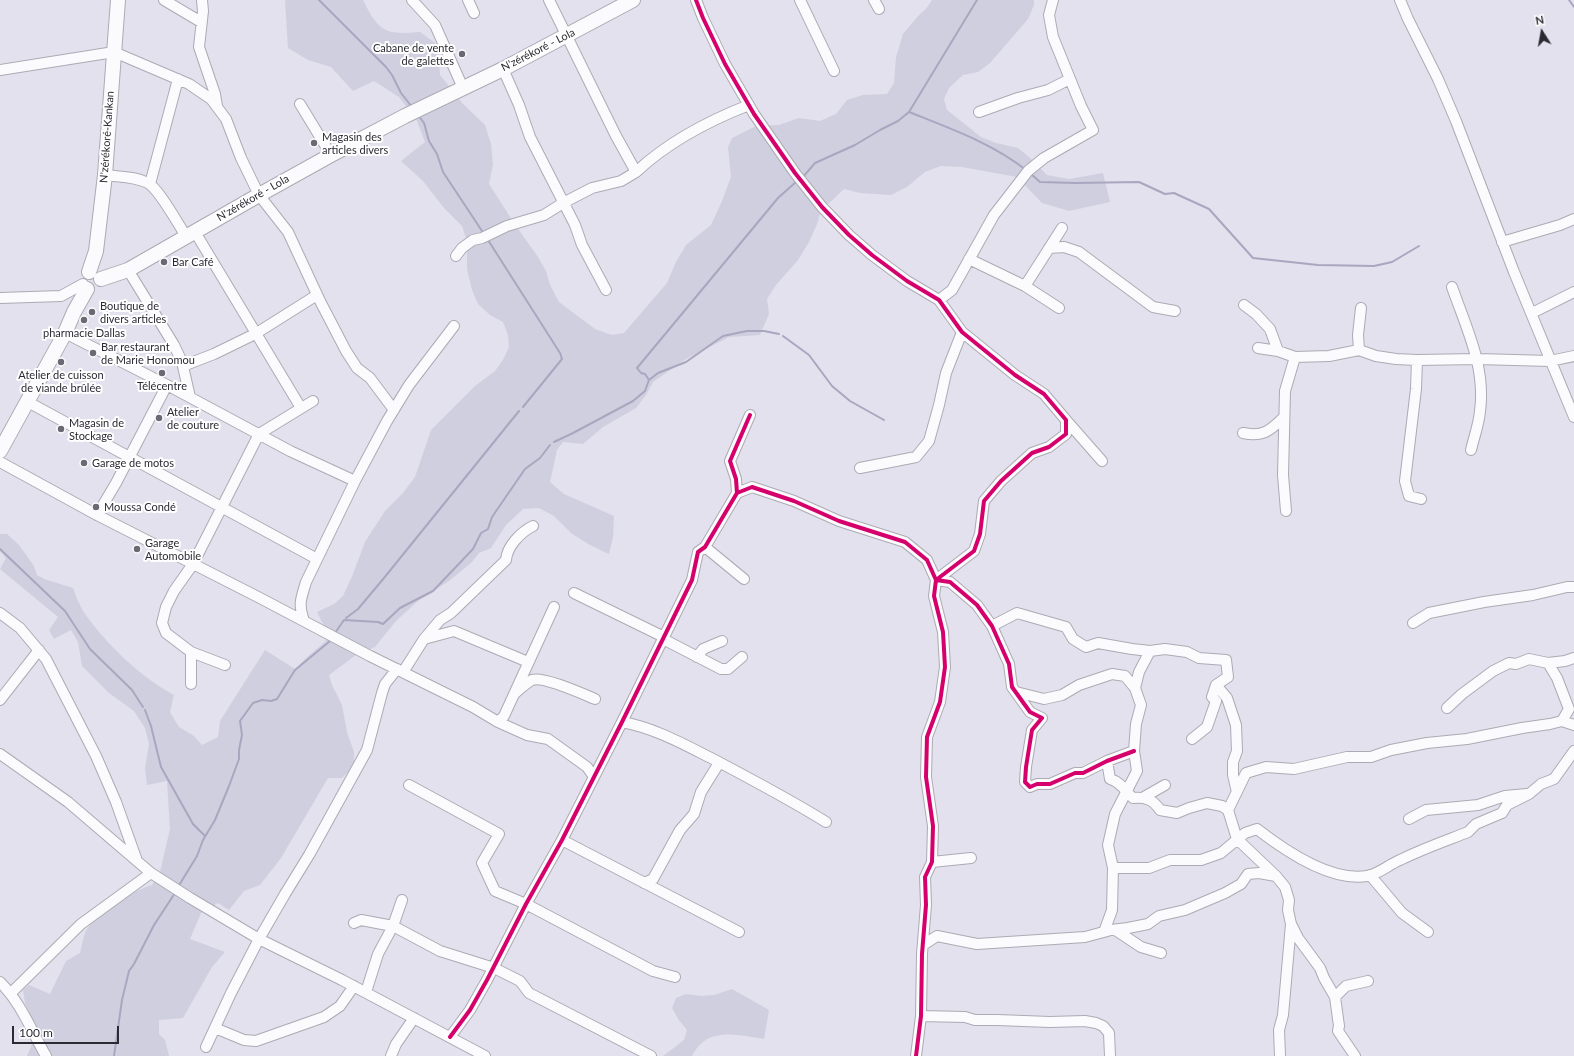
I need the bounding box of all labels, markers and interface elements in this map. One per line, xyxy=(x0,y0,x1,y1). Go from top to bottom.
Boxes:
north arrow xyxy=(1522,12,1562,52)
text: N xyxy=(1534,13,1545,27)
street label: N'zérékoré - Lola xyxy=(499,26,577,74)
place label: Cabane de vente de galettes xyxy=(373,41,454,67)
marker: Cabane de vente de galettes xyxy=(457,49,467,59)
street label: N'zérékoré-Kankan xyxy=(97,91,117,183)
place label: Magasin des articles divers xyxy=(322,130,388,156)
marker: Magasin des articles divers xyxy=(309,138,319,148)
street label: N'zérékoré - Lola xyxy=(215,172,291,224)
place label: Bar Café xyxy=(172,255,214,269)
marker: Bar Café xyxy=(159,257,169,267)
place label: Boutique de divers articles xyxy=(100,299,166,325)
marker: Boutique de divers articles xyxy=(87,307,97,317)
marker: pharmacie Dallas xyxy=(79,315,89,325)
place label: pharmacie Dallas xyxy=(43,326,125,340)
place label: Bar restaurant de Marie Honomou xyxy=(101,340,195,366)
marker: Bar restaurant de Marie Honomou xyxy=(88,348,98,358)
marker: Atelier de cuisson de viande brûlée xyxy=(56,357,66,367)
place label: Atelier de cuisson de viande brûlée xyxy=(18,368,104,394)
marker: Télécentre xyxy=(157,368,167,378)
place label: Télécentre xyxy=(137,379,187,393)
place label: Atelier de couture xyxy=(167,405,219,431)
marker: Atelier de couture xyxy=(154,413,164,423)
place label: Magasin de Stockage xyxy=(69,416,124,442)
marker: Magasin de Stockage xyxy=(56,424,66,434)
place label: Garage de motos xyxy=(92,456,174,470)
marker: Garage de motos xyxy=(79,458,89,468)
place label: Moussa Condé xyxy=(104,500,176,514)
marker: Moussa Condé xyxy=(91,502,101,512)
place label: Garage Automobile xyxy=(145,536,201,562)
marker: Garage Automobile xyxy=(132,544,142,554)
scale bar xyxy=(14,1018,121,1044)
text: 100 m xyxy=(19,1025,53,1040)

